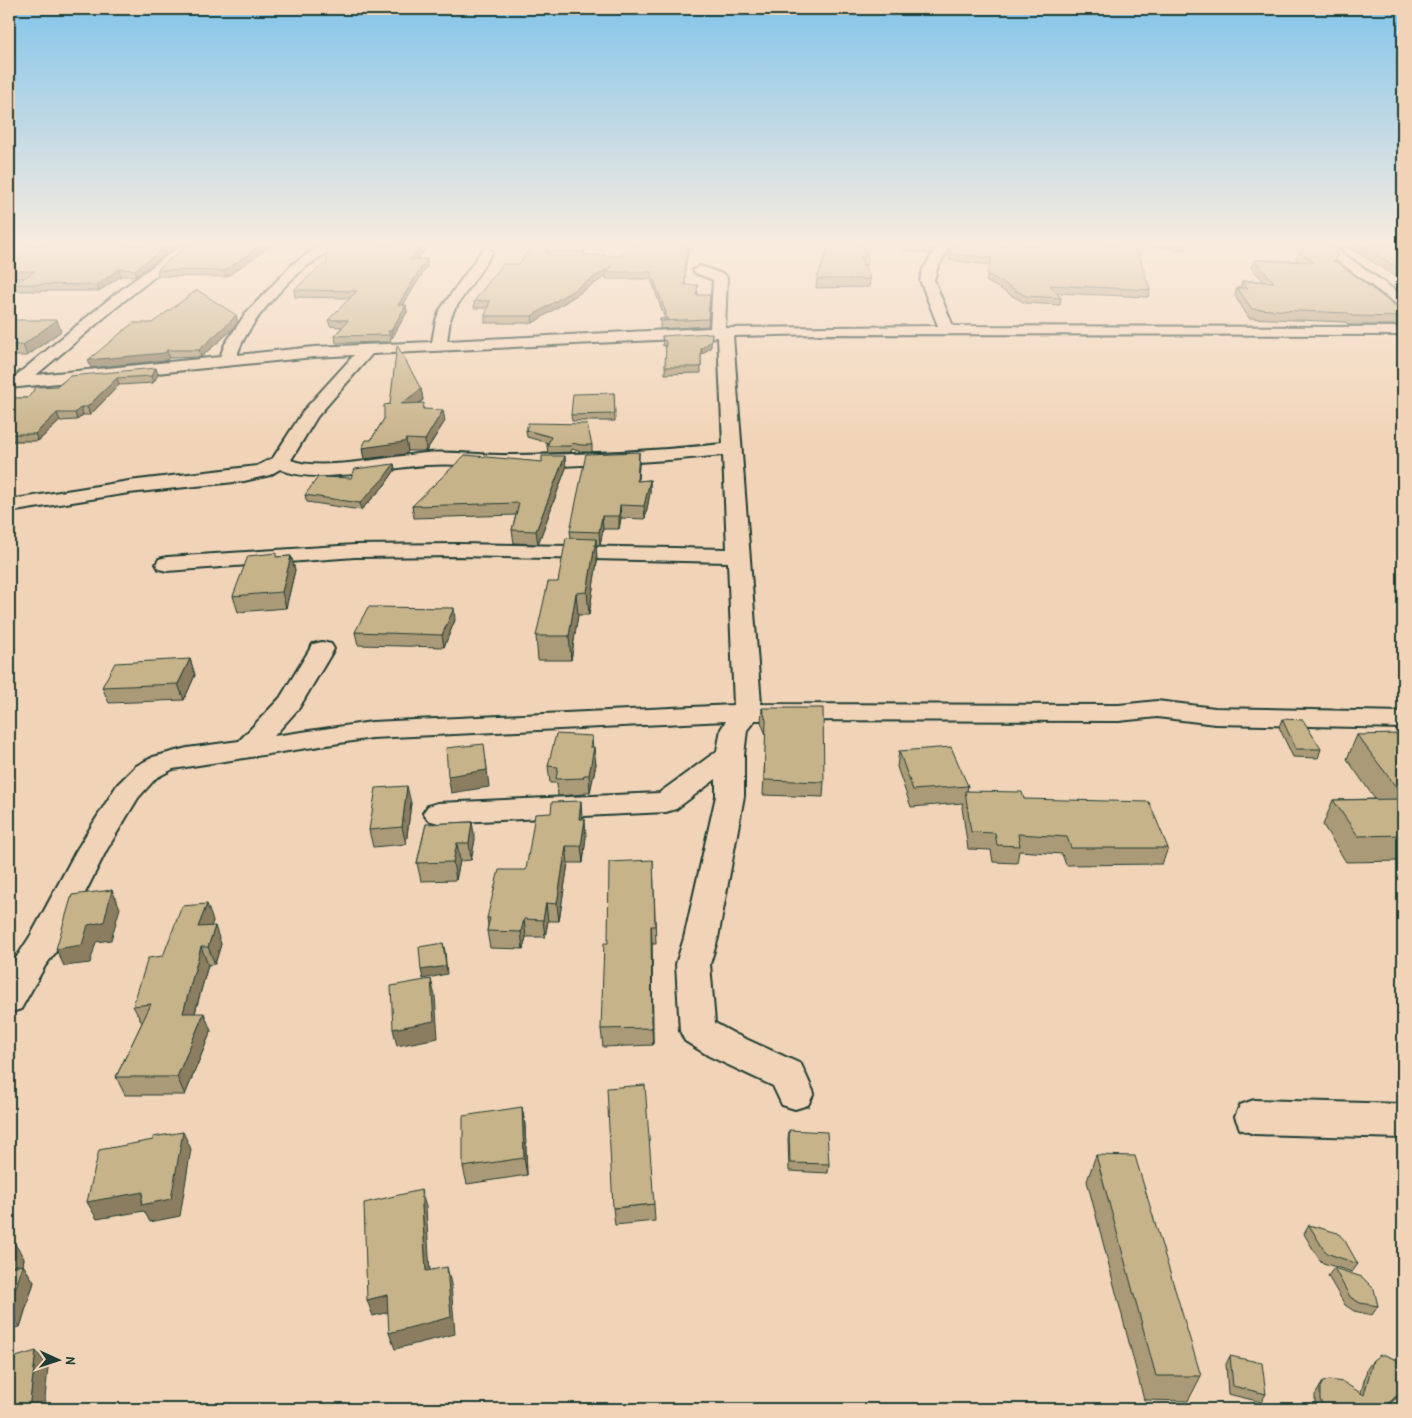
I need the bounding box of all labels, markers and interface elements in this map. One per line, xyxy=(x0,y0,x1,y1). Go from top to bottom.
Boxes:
north arrow xyxy=(32,1336,82,1386)
text: N xyxy=(62,1356,81,1365)

